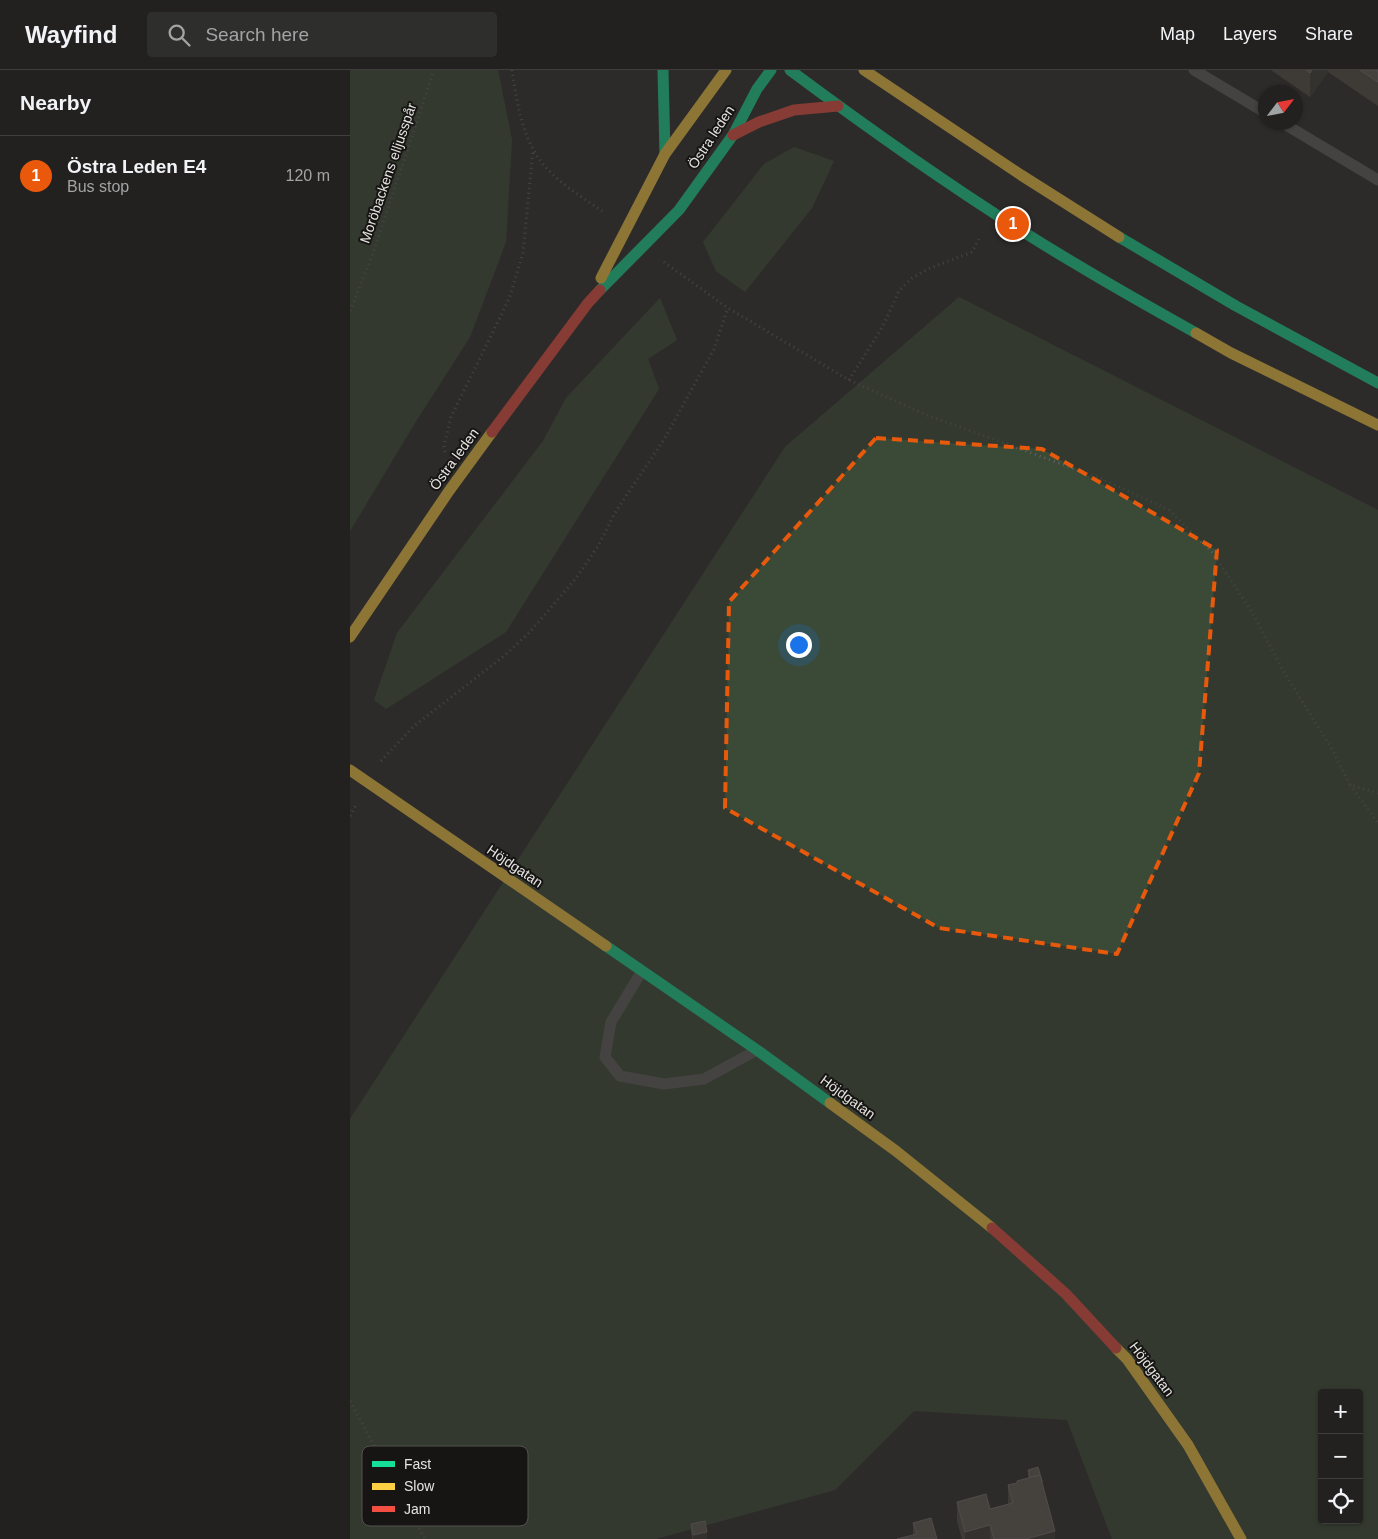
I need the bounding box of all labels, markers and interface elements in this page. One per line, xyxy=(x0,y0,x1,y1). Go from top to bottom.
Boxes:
search box xyxy=(147,12,497,57)
text: Wayfind xyxy=(25,21,117,48)
icon: search xyxy=(165,21,193,49)
text: Search here xyxy=(205,24,309,45)
text: Map xyxy=(1160,24,1195,44)
text: Layers xyxy=(1223,24,1277,44)
text: Share xyxy=(1305,24,1353,44)
north arrow xyxy=(1258,85,1303,130)
text: Nearby xyxy=(20,91,91,114)
street label: Moröbackens elljusspår xyxy=(356,101,420,245)
street label: Östra leden xyxy=(684,102,737,172)
text: Östra Leden E4 xyxy=(67,156,206,177)
text: 1 xyxy=(32,167,40,184)
text: 120 m xyxy=(286,167,330,184)
text: Bus stop xyxy=(67,178,129,195)
pin: 1 xyxy=(997,205,1029,243)
street label: Östra leden xyxy=(425,424,482,493)
your location xyxy=(786,632,812,658)
street label: Höjdgatan xyxy=(484,842,546,890)
street label: Höjdgatan xyxy=(817,1072,879,1122)
street label: Höjdgatan xyxy=(1126,1339,1178,1399)
map controls xyxy=(1318,1389,1363,1524)
button: + xyxy=(1318,1389,1363,1434)
button: − xyxy=(1318,1434,1363,1479)
legend xyxy=(362,1446,528,1526)
text: Fast xyxy=(404,1456,431,1472)
text: Slow xyxy=(404,1478,435,1494)
button: locate xyxy=(1318,1479,1363,1524)
text: Jam xyxy=(404,1501,430,1517)

